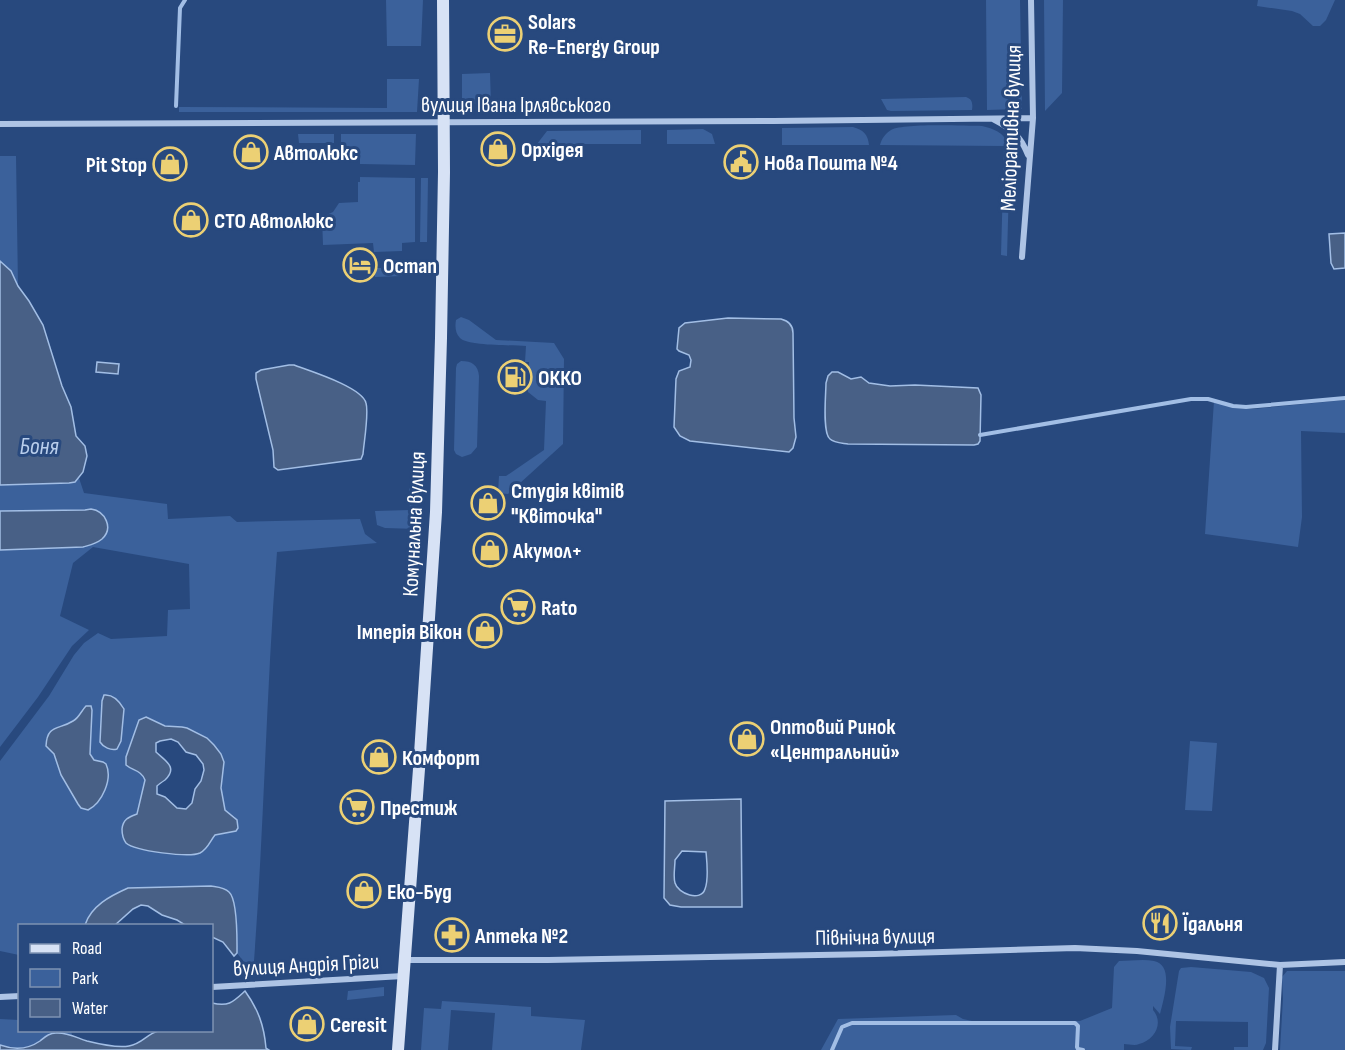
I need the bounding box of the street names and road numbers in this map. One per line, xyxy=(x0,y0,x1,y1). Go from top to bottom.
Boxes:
street label: Меліоративна вулиця xyxy=(995,44,1028,212)
street label: вулиця Івана Ірлявського xyxy=(421,92,611,119)
street label: Комунальна вулиця xyxy=(397,451,432,597)
street label: Північна вулиця xyxy=(815,923,935,952)
street label: вулиця Андрія Гріги xyxy=(232,948,380,983)

